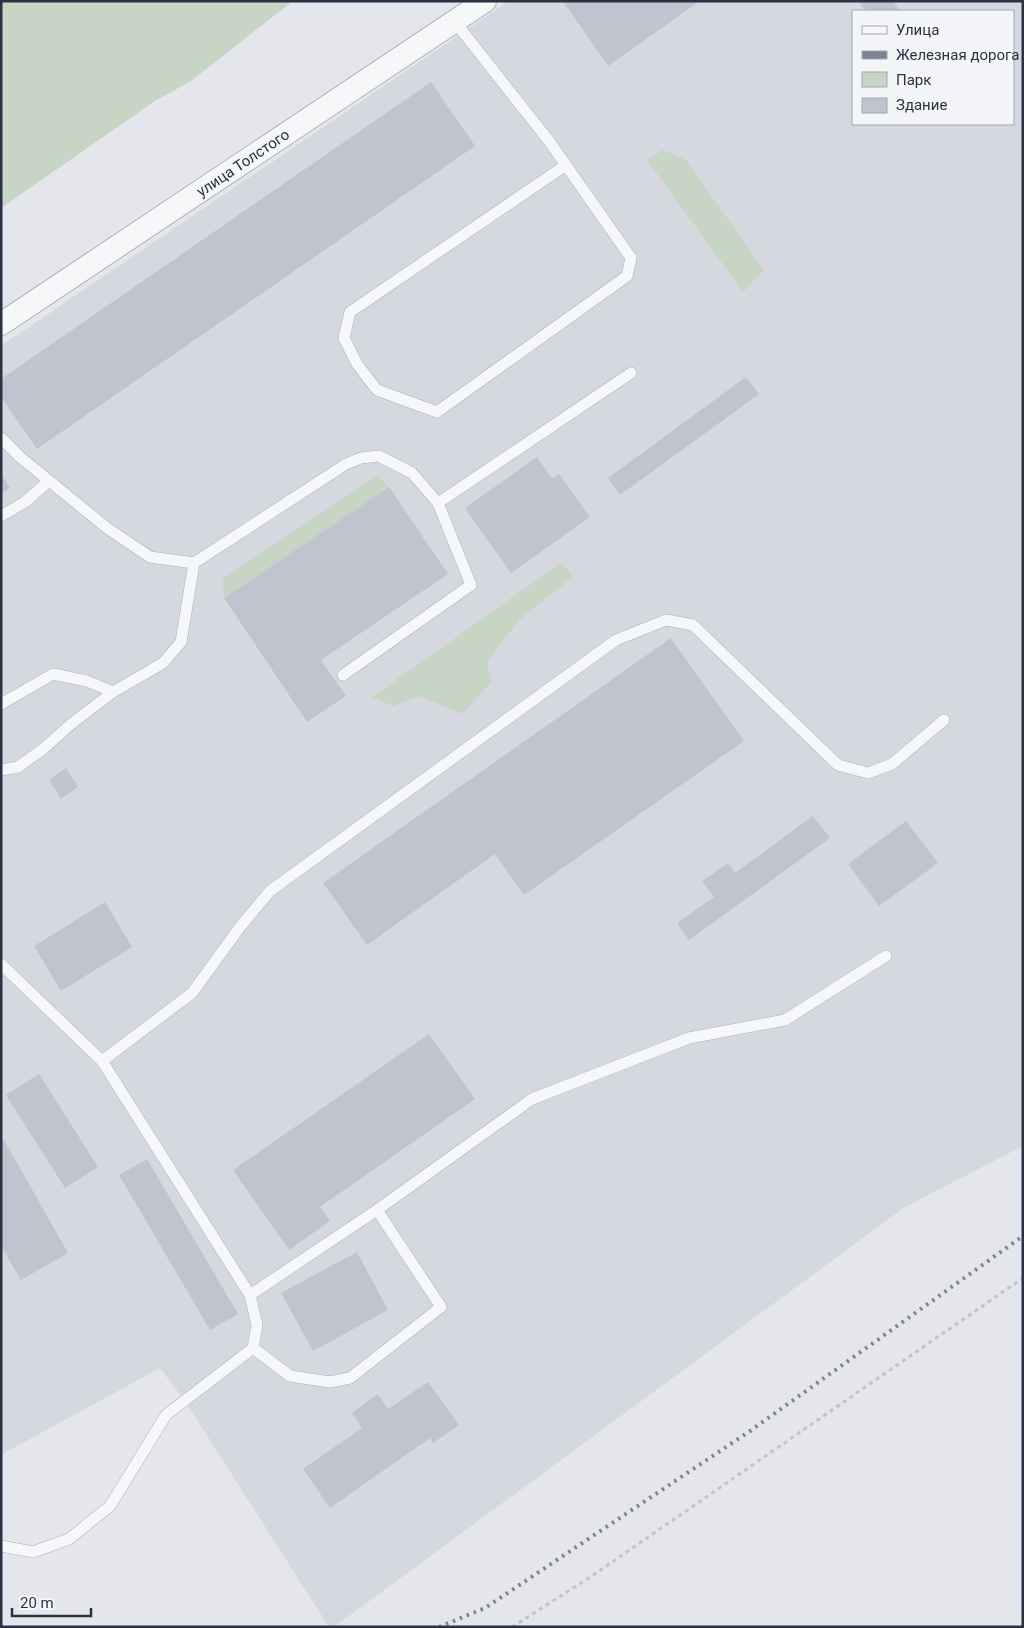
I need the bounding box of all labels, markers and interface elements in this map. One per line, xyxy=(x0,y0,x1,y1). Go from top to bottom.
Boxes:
legend xyxy=(852,10,1014,125)
text: Улица xyxy=(896,21,939,39)
text: Железная дорога xyxy=(896,46,1019,64)
text: Парк xyxy=(896,71,931,89)
text: Здание xyxy=(896,96,947,114)
street label: улица Толстого xyxy=(193,125,293,201)
scale bar xyxy=(12,1586,91,1618)
text: 20 m xyxy=(20,1594,54,1612)

